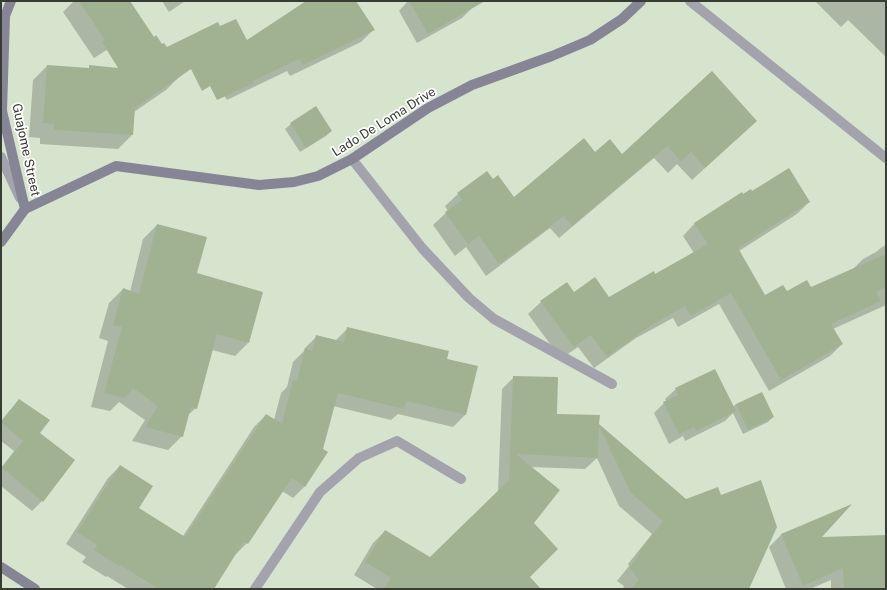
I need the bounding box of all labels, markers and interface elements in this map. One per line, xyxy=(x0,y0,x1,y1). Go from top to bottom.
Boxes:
street label: Lado De Loma Drive xyxy=(329,84,439,160)
street label: Guajome Street xyxy=(9,102,43,198)

